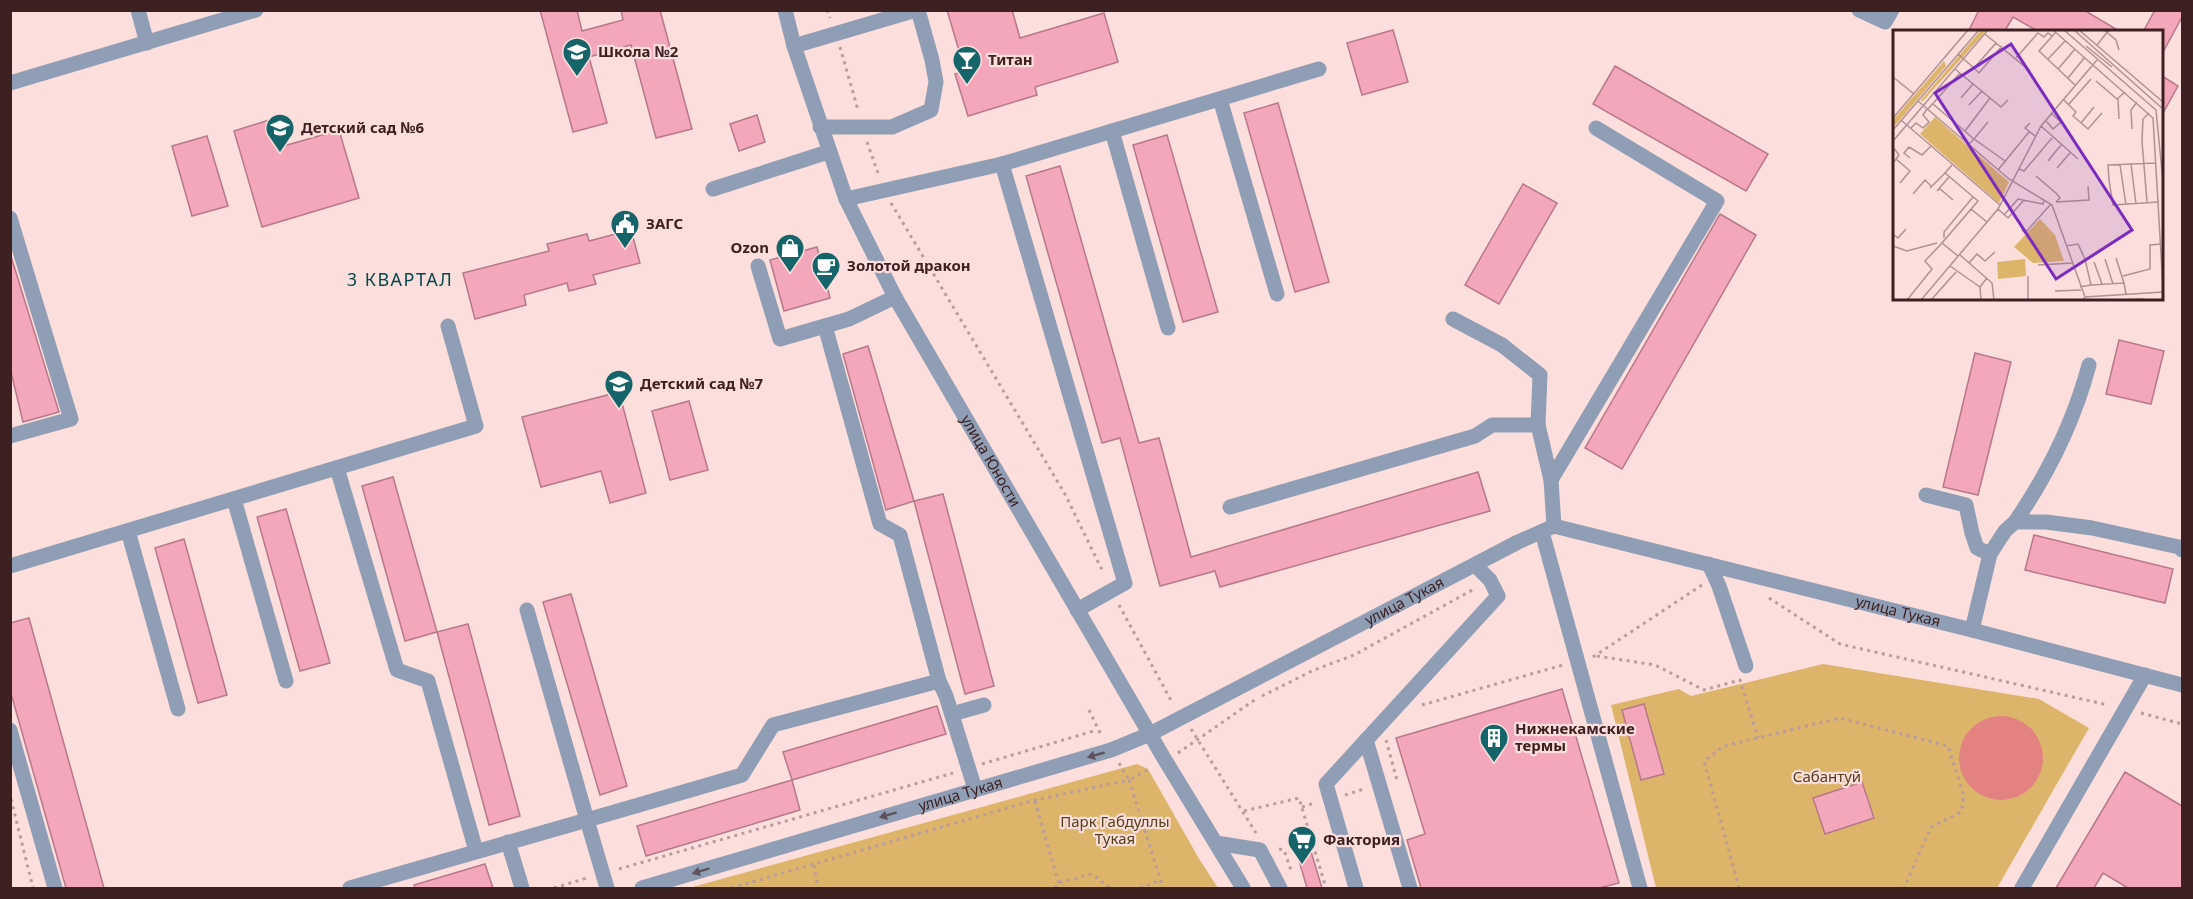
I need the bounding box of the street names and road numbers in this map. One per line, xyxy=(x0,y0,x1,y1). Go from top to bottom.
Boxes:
street label: улица Юности xyxy=(957,411,1026,510)
street label: улица Тукая xyxy=(1361,571,1447,629)
street label: улица Тукая xyxy=(1854,590,1943,631)
street label: улица Тукая xyxy=(916,771,1005,815)

